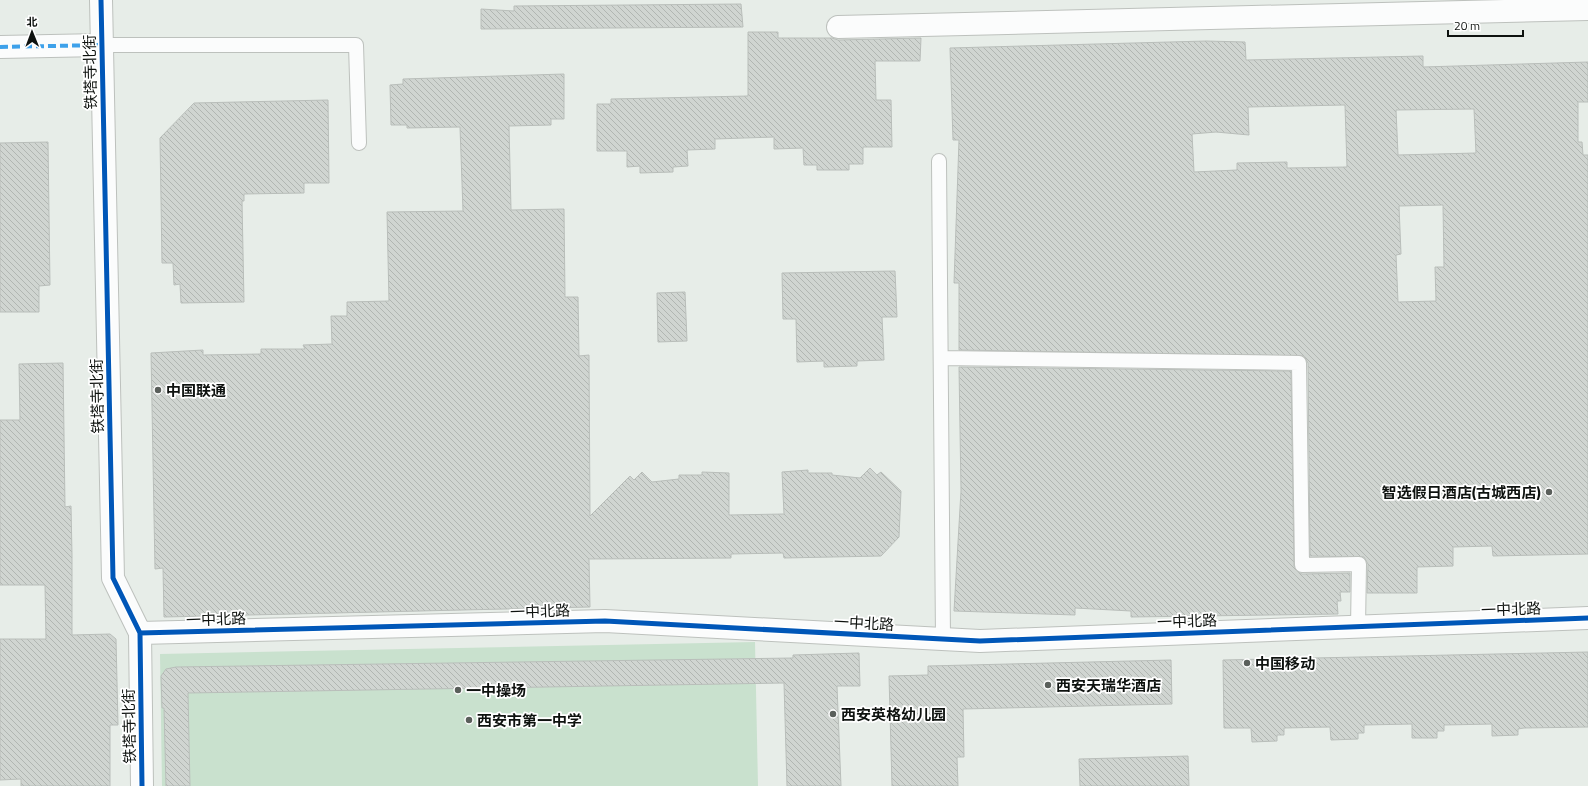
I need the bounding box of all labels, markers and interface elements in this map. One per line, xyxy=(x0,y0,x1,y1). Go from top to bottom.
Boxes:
north arrow xyxy=(12,12,52,52)
scale bar xyxy=(1448,12,1523,38)
text: 北 xyxy=(26,14,37,30)
text: 20 m xyxy=(1454,16,1480,35)
street label: 铁塔寺北街 xyxy=(78,34,102,110)
street label: 铁塔寺北街 xyxy=(85,358,109,434)
place label: 中国联通 xyxy=(166,379,226,402)
marker: 中国联通 xyxy=(153,385,163,395)
place label: 智选假日酒店(古城西店) xyxy=(1382,481,1541,504)
marker: 智选假日酒店(古城西店) xyxy=(1544,487,1554,497)
street label: 一中北路 xyxy=(1481,596,1541,622)
street label: 一中北路 xyxy=(510,598,570,624)
street label: 一中北路 xyxy=(186,606,246,632)
street label: 一中北路 xyxy=(1157,608,1217,634)
street label: 一中北路 xyxy=(833,610,895,636)
place label: 中国移动 xyxy=(1255,652,1315,675)
marker: 中国移动 xyxy=(1242,658,1252,668)
place label: 西安天瑞华酒店 xyxy=(1056,674,1161,697)
place label: 一中操场 xyxy=(466,679,526,702)
marker: 西安天瑞华酒店 xyxy=(1043,680,1053,690)
marker: 一中操场 xyxy=(453,685,463,695)
street label: 铁塔寺北街 xyxy=(117,688,141,764)
place label: 西安英格幼儿园 xyxy=(841,703,946,726)
place label: 西安市第一中学 xyxy=(477,709,582,732)
marker: 西安英格幼儿园 xyxy=(828,709,838,719)
marker: 西安市第一中学 xyxy=(464,715,474,725)

